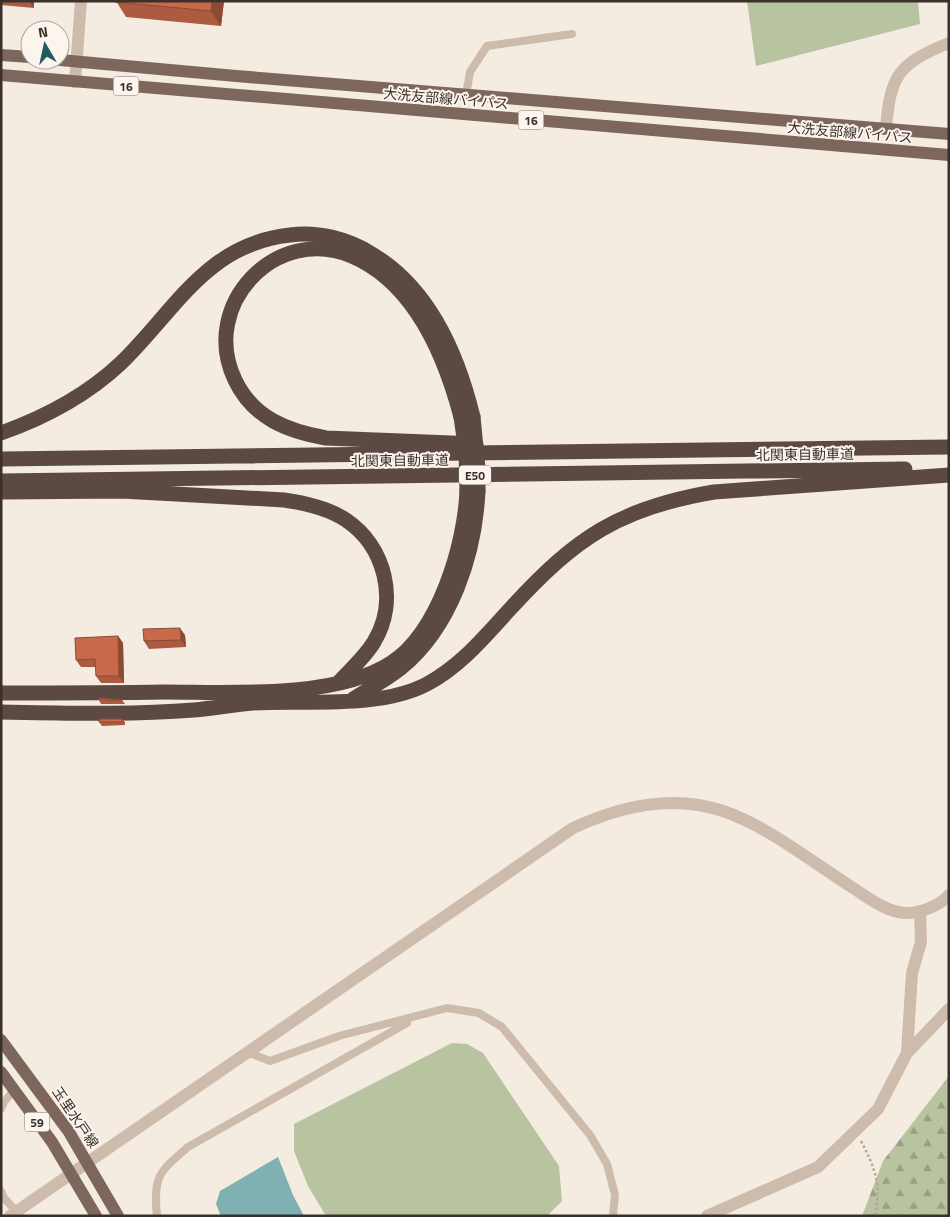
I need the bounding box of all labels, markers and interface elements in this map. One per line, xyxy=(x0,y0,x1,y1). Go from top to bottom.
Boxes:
north arrow xyxy=(20,20,70,70)
text: N xyxy=(36,21,49,43)
road number: 16 xyxy=(114,76,138,95)
street label: 大洗友部線バイパス xyxy=(382,82,510,114)
road number: 16 xyxy=(518,110,544,130)
street label: 大洗友部線バイパス xyxy=(786,116,914,148)
street label: 北関東自動車道 xyxy=(756,443,854,465)
street label: 北関東自動車道 xyxy=(351,449,449,471)
road number: E50 xyxy=(459,466,491,484)
street label: 玉里水戸線 xyxy=(48,1082,104,1152)
road number: 59 xyxy=(24,1112,50,1132)

